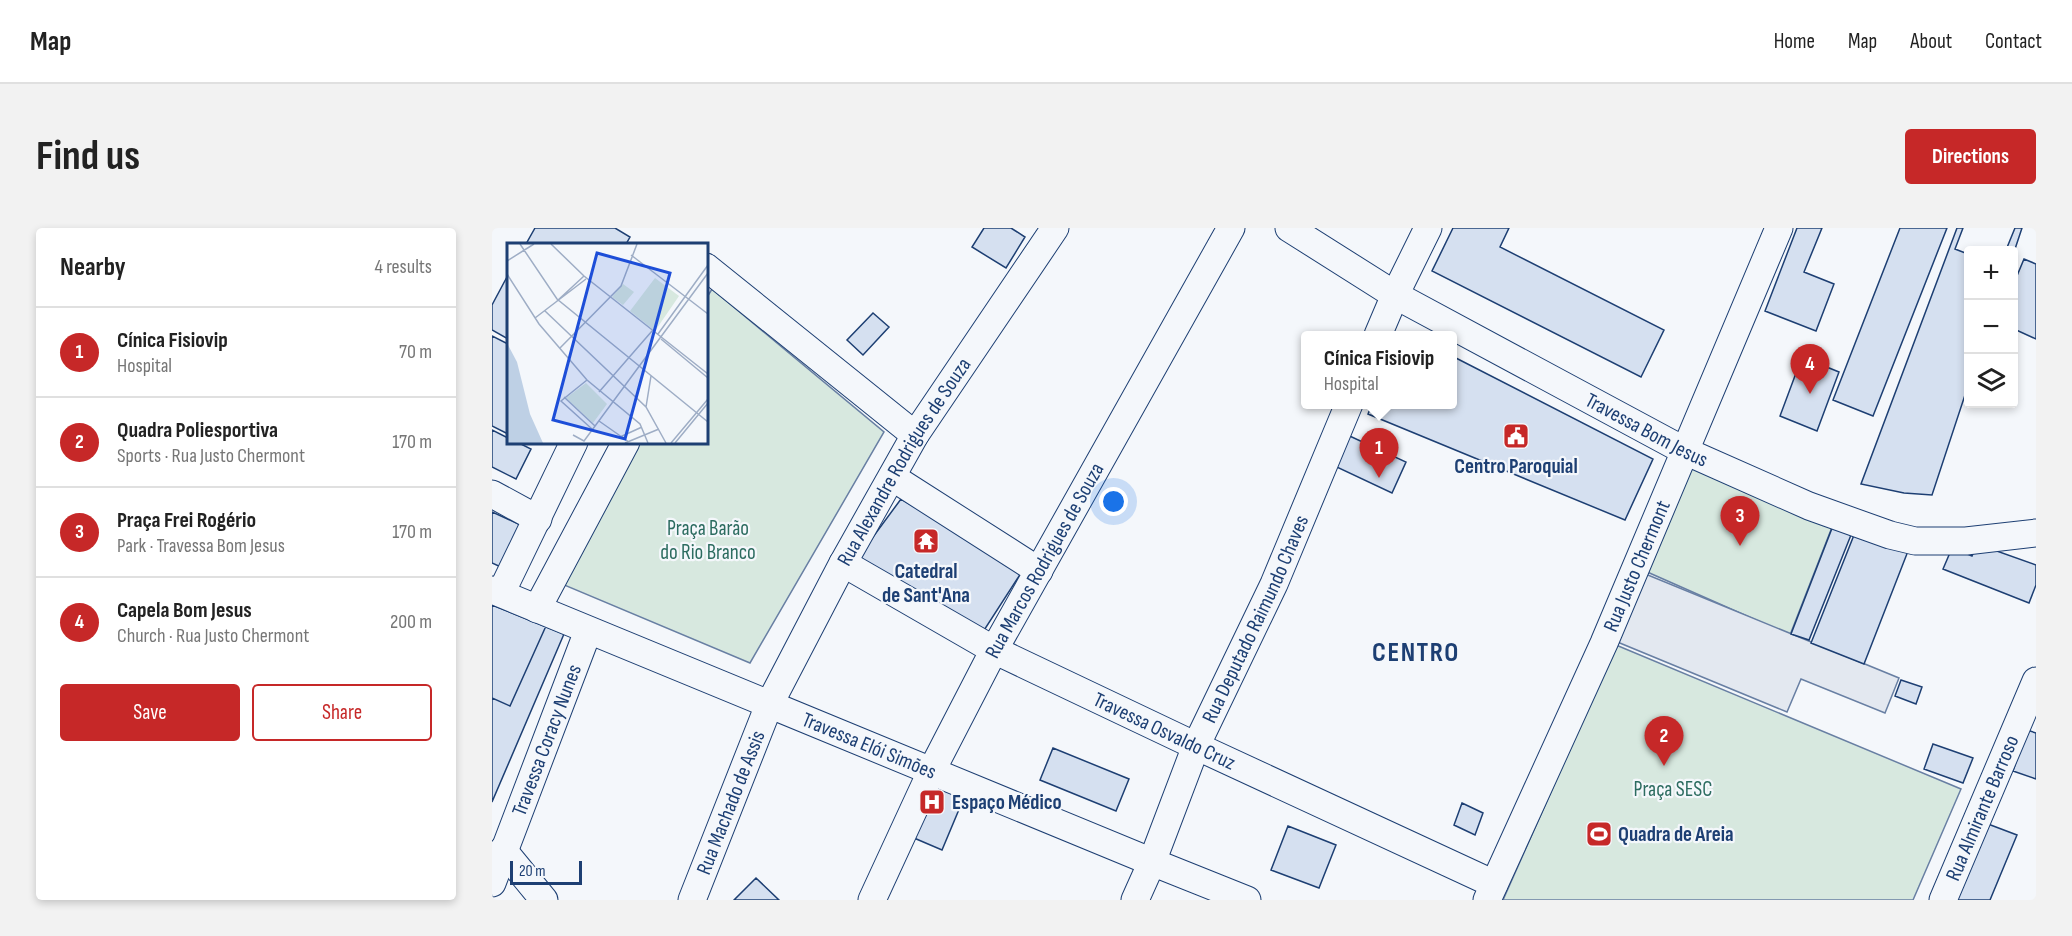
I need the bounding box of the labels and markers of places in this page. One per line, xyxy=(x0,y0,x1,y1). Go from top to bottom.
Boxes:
pin: 4 xyxy=(1790,344,1830,394)
public building icon: Centro Paroquial xyxy=(1501,421,1531,451)
pin: 1 xyxy=(1360,428,1398,478)
place label: Centro Paroquial xyxy=(1454,454,1578,479)
pin: 3 xyxy=(1720,496,1760,546)
temple icon: Catedral de Sant'Ana xyxy=(911,526,941,556)
place label: Catedral de Sant'Ana xyxy=(882,559,970,608)
pin: 2 xyxy=(1644,716,1684,766)
hospital icon: Espaço Médico xyxy=(917,787,947,817)
place label: Espaço Médico xyxy=(952,790,1062,815)
sports icon: Quadra de Areia xyxy=(1584,819,1614,849)
place label: Quadra de Areia xyxy=(1618,822,1734,847)

